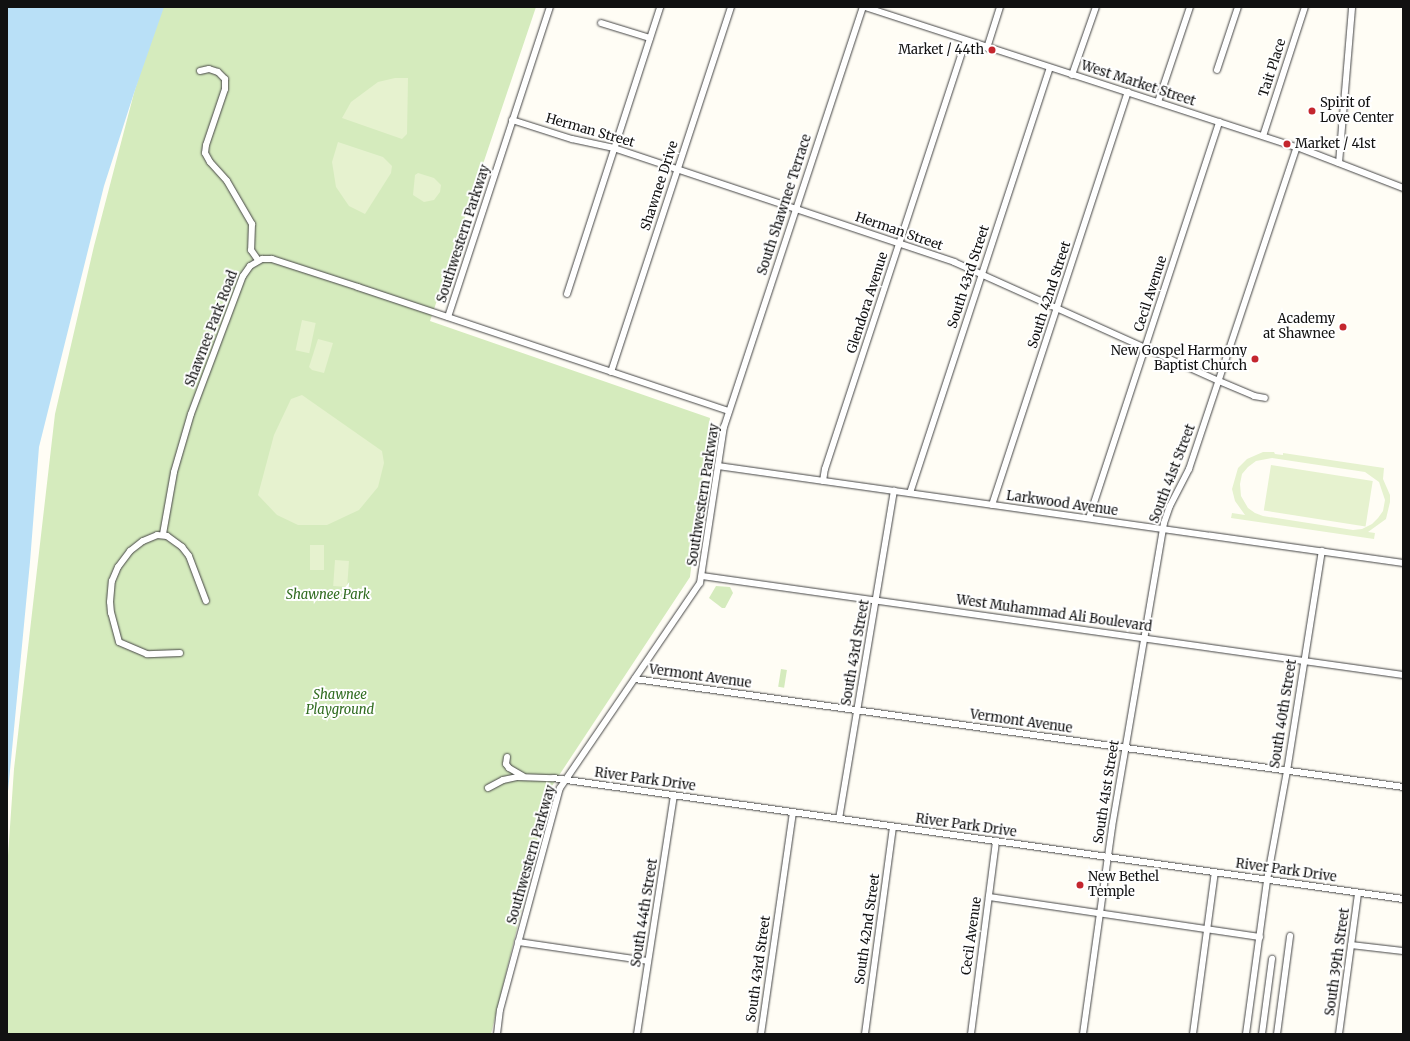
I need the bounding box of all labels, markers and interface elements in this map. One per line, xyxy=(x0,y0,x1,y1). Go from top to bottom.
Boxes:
street label: Tait Place xyxy=(1256,37,1290,99)
place label: Market / 44th xyxy=(898,42,984,58)
marker: Market / 44th xyxy=(987,45,997,55)
street label: West Market Street xyxy=(1079,58,1197,110)
place label: Spirit of Love Center xyxy=(1320,96,1394,127)
marker: Spirit of Love Center xyxy=(1307,106,1317,116)
street label: Herman Street xyxy=(544,111,636,151)
street label: South Shawnee Terrace xyxy=(755,133,815,277)
place label: Market / 41st xyxy=(1295,136,1376,152)
street label: Shawnee Drive xyxy=(638,139,682,233)
marker: Market / 41st xyxy=(1282,139,1292,149)
street label: Southwestern Parkway xyxy=(434,163,494,305)
street label: Herman Street xyxy=(853,210,945,254)
street label: South 43rd Street xyxy=(945,223,993,331)
street label: South 42nd Street xyxy=(1025,239,1075,351)
street label: Glendora Avenue xyxy=(844,250,892,356)
street label: Cecil Avenue xyxy=(1131,254,1171,334)
street label: Shawnee Park Road xyxy=(183,269,241,389)
place label: Academy at Shawnee xyxy=(1263,312,1335,343)
marker: Academy at Shawnee xyxy=(1338,322,1348,332)
place label: New Gospel Harmony Baptist Church xyxy=(1111,344,1247,375)
marker: New Gospel Harmony Baptist Church xyxy=(1250,354,1260,364)
street label: South 41st Street xyxy=(1147,422,1199,526)
street label: Southwestern Parkway xyxy=(685,423,723,567)
street label: Larkwood Avenue xyxy=(1005,488,1119,520)
park label: Shawnee Park xyxy=(286,587,370,603)
street label: West Muhammad Ali Boulevard xyxy=(955,593,1153,635)
street label: South 43rd Street xyxy=(839,599,873,707)
street label: South 40th Street xyxy=(1268,658,1300,770)
street label: Vermont Avenue xyxy=(648,662,752,692)
park label: Shawnee Playground xyxy=(306,688,374,719)
street label: Vermont Avenue xyxy=(969,707,1073,737)
street label: South 41st Street xyxy=(1091,739,1123,845)
street label: River Park Drive xyxy=(594,765,696,795)
street label: Southwestern Parkway xyxy=(505,783,559,927)
street label: River Park Drive xyxy=(915,811,1017,841)
street label: River Park Drive xyxy=(1235,856,1337,886)
street label: South 44th Street xyxy=(629,858,661,968)
place label: New Bethel Temple xyxy=(1088,870,1159,901)
street label: South 42nd Street xyxy=(852,873,884,985)
marker: New Bethel Temple xyxy=(1075,880,1085,890)
street label: Cecil Avenue xyxy=(959,896,985,976)
street label: South 39th Street xyxy=(1323,907,1353,1017)
street label: South 43rd Street xyxy=(744,915,774,1023)

